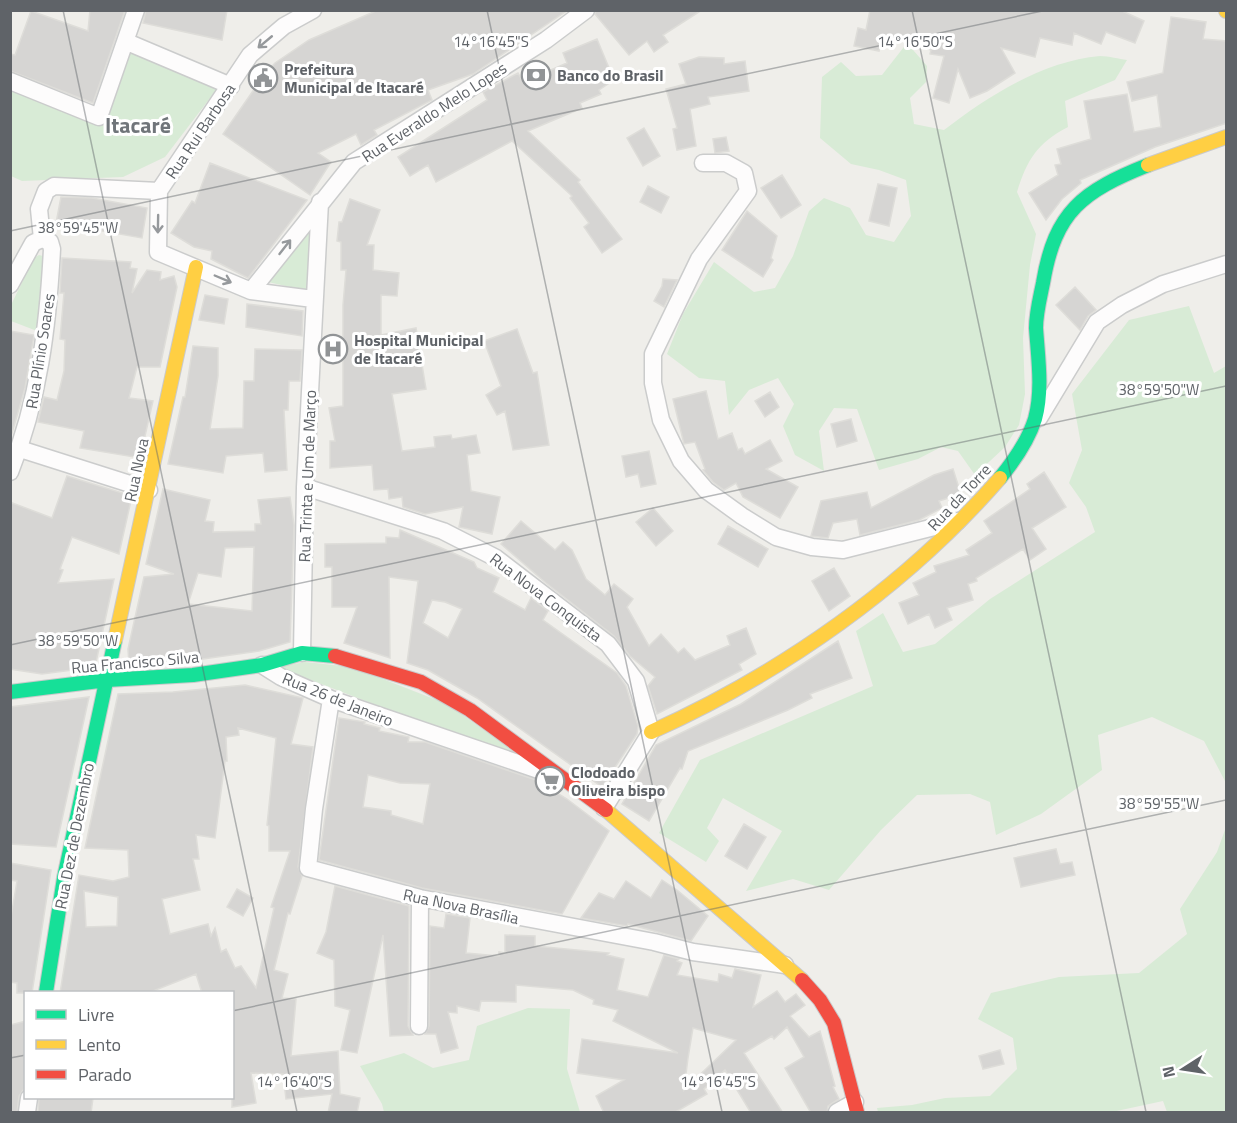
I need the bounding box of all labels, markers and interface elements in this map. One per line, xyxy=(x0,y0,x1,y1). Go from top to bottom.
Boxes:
text: 14°16'45"S xyxy=(453,30,529,53)
text: 14°16'50"S xyxy=(877,30,953,53)
one-way arrow xyxy=(257,36,273,49)
street label: Rua Everaldo Melo Lopes xyxy=(357,56,511,168)
place label: Prefeitura Municipal de Itacaré xyxy=(284,57,424,99)
bank icon: Banco do Brasil xyxy=(520,59,552,91)
public building icon: Prefeitura Municipal de Itacaré xyxy=(247,62,279,94)
place label: Banco do Brasil xyxy=(557,63,664,87)
street label: Rua Rui Barbosa xyxy=(159,78,241,184)
district label: Itacaré xyxy=(105,108,171,142)
one-way arrow xyxy=(153,213,164,233)
text: 38°59'45"W xyxy=(38,216,118,239)
one-way arrow xyxy=(279,239,292,255)
one-way arrow xyxy=(213,274,232,285)
street label: Rua Plínio Soares xyxy=(19,292,61,410)
place label: Hospital Municipal de Itacaré xyxy=(354,328,484,370)
hospital icon: Hospital Municipal de Itacaré xyxy=(317,333,349,365)
text: 38°59'50"W xyxy=(1119,378,1199,401)
street label: Rua Trinta e Um de Março xyxy=(292,389,322,563)
street label: Rua Nova xyxy=(118,436,154,504)
street label: Rua da Torre xyxy=(921,458,997,536)
street label: Rua Nova Conquista xyxy=(485,547,607,647)
text: 38°59'50"W xyxy=(38,629,118,652)
street label: Rua Francisco Silva xyxy=(70,644,200,680)
street label: Rua 26 de Janeiro xyxy=(279,666,397,732)
place label: Clodoado Oliveira bispo xyxy=(571,760,665,802)
street label: Rua Dez de Dezembro xyxy=(48,761,100,911)
supermarket icon: Clodoado Oliveira bispo xyxy=(534,765,566,797)
text: 38°59'55"W xyxy=(1119,792,1199,815)
street label: Rua Nova Brasília xyxy=(401,882,521,930)
legend xyxy=(24,991,234,1099)
text: Livre xyxy=(78,1001,114,1028)
text: Lento xyxy=(78,1031,121,1058)
north arrow xyxy=(1153,1039,1213,1099)
text: Parado xyxy=(78,1061,132,1088)
text: N xyxy=(1155,1064,1181,1080)
text: 14°16'40"S xyxy=(256,1070,332,1093)
text: 14°16'45"S xyxy=(680,1070,756,1093)

